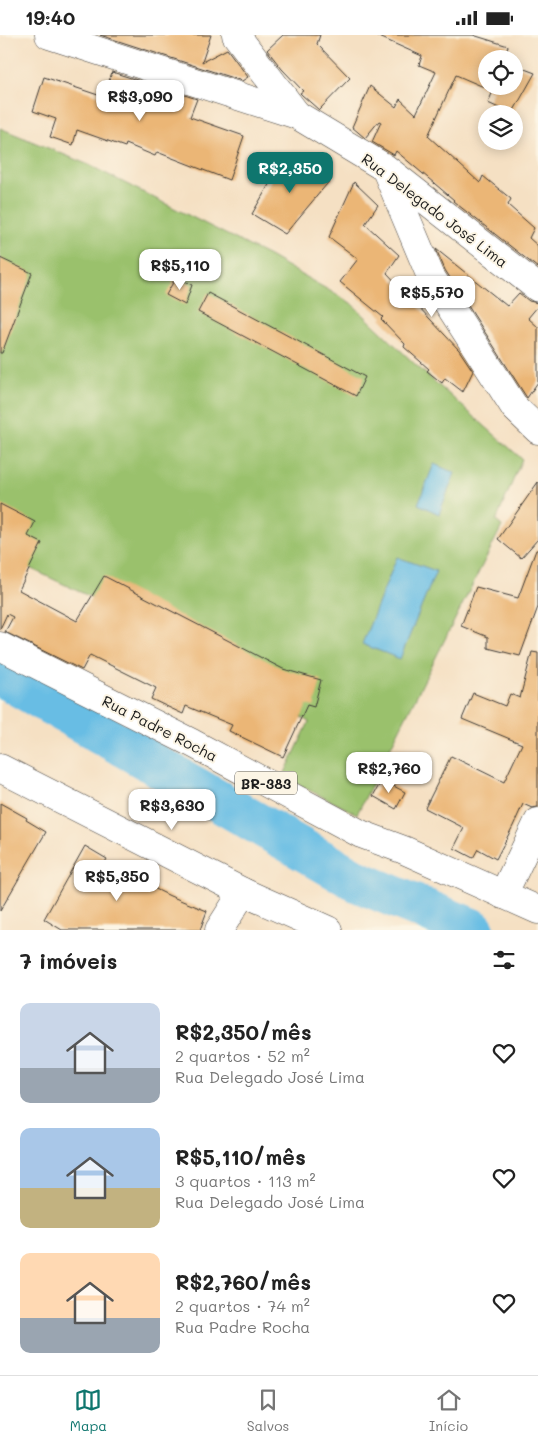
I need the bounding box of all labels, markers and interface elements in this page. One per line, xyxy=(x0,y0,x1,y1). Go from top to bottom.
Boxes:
text: 19:40 xyxy=(25,5,75,30)
map controls xyxy=(478,50,523,150)
button: locate xyxy=(478,50,523,95)
pin: R$3,090 xyxy=(94,79,186,122)
text: R$3,090 xyxy=(107,85,173,106)
button: layers xyxy=(478,105,523,150)
street label: Rua Delegado José Lima xyxy=(358,148,512,272)
pin: R$2,350 xyxy=(244,151,336,194)
text: R$2,350 xyxy=(258,157,322,178)
pin: R$5,110 xyxy=(134,249,226,291)
text: R$5,110 xyxy=(150,254,210,275)
pin: R$5,570 xyxy=(386,275,478,318)
text: R$5,570 xyxy=(400,281,464,302)
street label: Rua Padre Rocha xyxy=(99,690,221,766)
pin: R$2,760 xyxy=(343,751,435,794)
text: R$2,760 xyxy=(357,757,421,778)
road number: BR-383 xyxy=(235,771,297,795)
pin: R$3,630 xyxy=(126,789,218,831)
text: R$3,630 xyxy=(139,794,205,815)
pin: R$5,350 xyxy=(71,859,163,902)
text: R$5,350 xyxy=(85,865,149,886)
icon: filters xyxy=(490,946,518,974)
text: 7 imóveis xyxy=(20,947,117,974)
text: R$2,350/mês xyxy=(175,1018,312,1045)
icon: home xyxy=(60,1023,120,1083)
icon: heart xyxy=(490,1039,518,1067)
text: 2 quartos · 52 m² xyxy=(175,1045,310,1066)
text: Rua Delegado José Lima xyxy=(175,1066,365,1087)
text: R$5,110/mês xyxy=(175,1143,306,1170)
icon: home xyxy=(60,1148,120,1208)
icon: heart xyxy=(490,1164,518,1192)
text: 3 quartos · 113 m² xyxy=(175,1170,316,1191)
text: Rua Delegado José Lima xyxy=(175,1191,365,1212)
text: R$2,760/mês xyxy=(175,1268,311,1295)
icon: home xyxy=(60,1273,120,1333)
icon: heart xyxy=(490,1289,518,1317)
text: 2 quartos · 74 m² xyxy=(175,1295,310,1316)
text: Rua Padre Rocha xyxy=(175,1316,310,1337)
tab: Mapa xyxy=(70,1386,107,1435)
tab: Salvos xyxy=(247,1386,289,1435)
tab: Início xyxy=(429,1386,468,1435)

